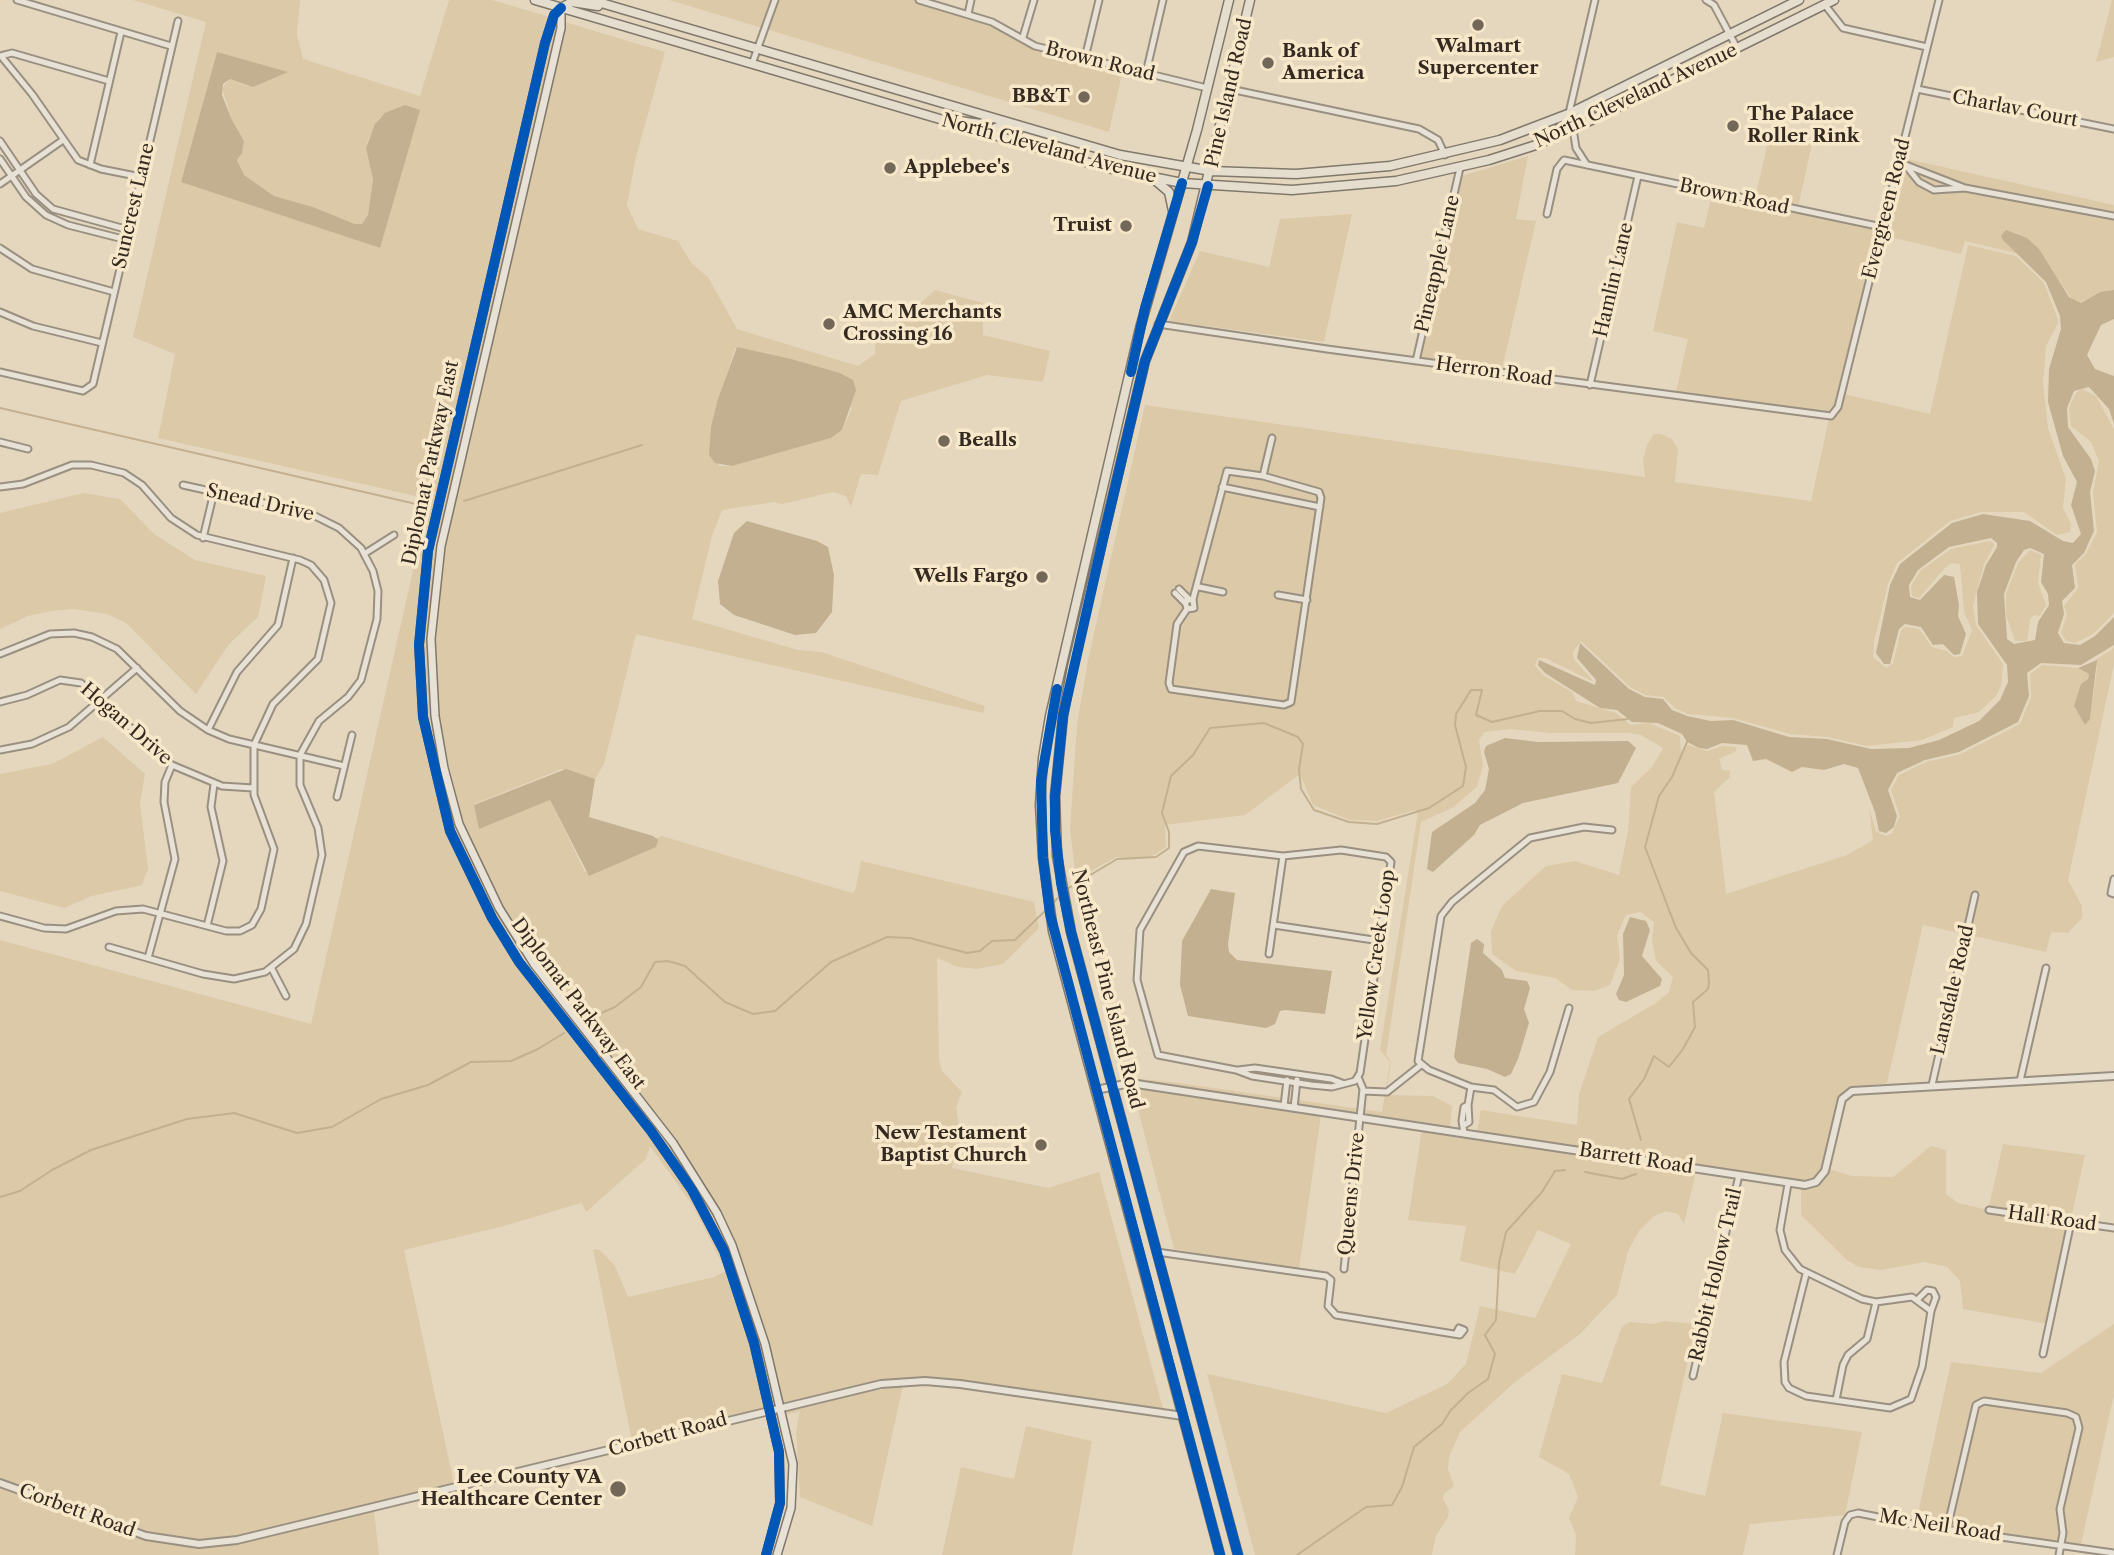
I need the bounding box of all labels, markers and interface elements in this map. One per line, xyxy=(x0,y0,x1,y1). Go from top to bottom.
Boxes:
street label: Pine Island Road xyxy=(1201,16,1257,170)
marker: Walmart Supercenter xyxy=(1470,17,1486,33)
place label: Walmart Supercenter xyxy=(1418,36,1538,80)
street label: Brown Road xyxy=(1043,37,1157,87)
street label: North Cleveland Avenue xyxy=(1531,39,1741,153)
place label: Bank of America xyxy=(1282,41,1365,85)
marker: Bank of America xyxy=(1260,55,1276,71)
place label: BB&T xyxy=(1012,86,1070,108)
street label: Charlav Court xyxy=(1950,86,2080,132)
marker: BB&T xyxy=(1076,89,1092,105)
place label: The Palace Roller Rink xyxy=(1747,104,1859,148)
street label: North Cleveland Avenue xyxy=(939,109,1159,189)
marker: The Palace Roller Rink xyxy=(1725,118,1741,134)
street label: Evergreen Road xyxy=(1858,136,1916,282)
street label: Suncrest Lane xyxy=(108,141,160,271)
place label: Applebee's xyxy=(904,157,1010,179)
marker: Applebee's xyxy=(882,160,898,176)
street label: Brown Road xyxy=(1677,174,1791,220)
street label: Pineapple Lane xyxy=(1411,193,1465,335)
place label: Truist xyxy=(1053,215,1112,237)
marker: Truist xyxy=(1118,218,1134,234)
street label: Hamlin Lane xyxy=(1590,220,1638,340)
place label: AMC Merchants Crossing 16 xyxy=(843,302,1002,346)
marker: AMC Merchants Crossing 16 xyxy=(821,316,837,332)
street label: Herron Road xyxy=(1434,353,1554,391)
street label: Diplomat Parkway East xyxy=(398,358,464,568)
place label: Bealls xyxy=(958,430,1017,452)
marker: Bealls xyxy=(936,433,952,449)
street label: Snead Drive xyxy=(204,480,316,526)
place label: Wells Fargo xyxy=(913,566,1028,588)
marker: Wells Fargo xyxy=(1034,569,1050,585)
street label: Hogan Drive xyxy=(76,678,176,770)
street label: Northeast Pine Island Road xyxy=(1066,867,1148,1111)
street label: Yellow Creek Loop xyxy=(1354,868,1400,1042)
street label: Diplomat Parkway East xyxy=(506,914,650,1094)
street label: Lansdale Road xyxy=(1927,923,1979,1057)
place label: New Testament Baptist Church xyxy=(874,1123,1027,1167)
street label: Queens Drive xyxy=(1334,1131,1370,1257)
marker: New Testament Baptist Church xyxy=(1033,1137,1049,1153)
street label: Barrett Road xyxy=(1577,1139,1695,1179)
street label: Rabbit Hollow Trail xyxy=(1685,1186,1747,1364)
street label: Hall Road xyxy=(2006,1201,2098,1237)
street label: Corbett Road xyxy=(606,1408,730,1462)
place label: Lee County VA Healthcare Center xyxy=(421,1467,602,1511)
street label: Corbett Road xyxy=(16,1479,138,1543)
marker: Lee County VA Healthcare Center xyxy=(608,1479,628,1499)
street label: Mc Neil Road xyxy=(1877,1505,2003,1547)

